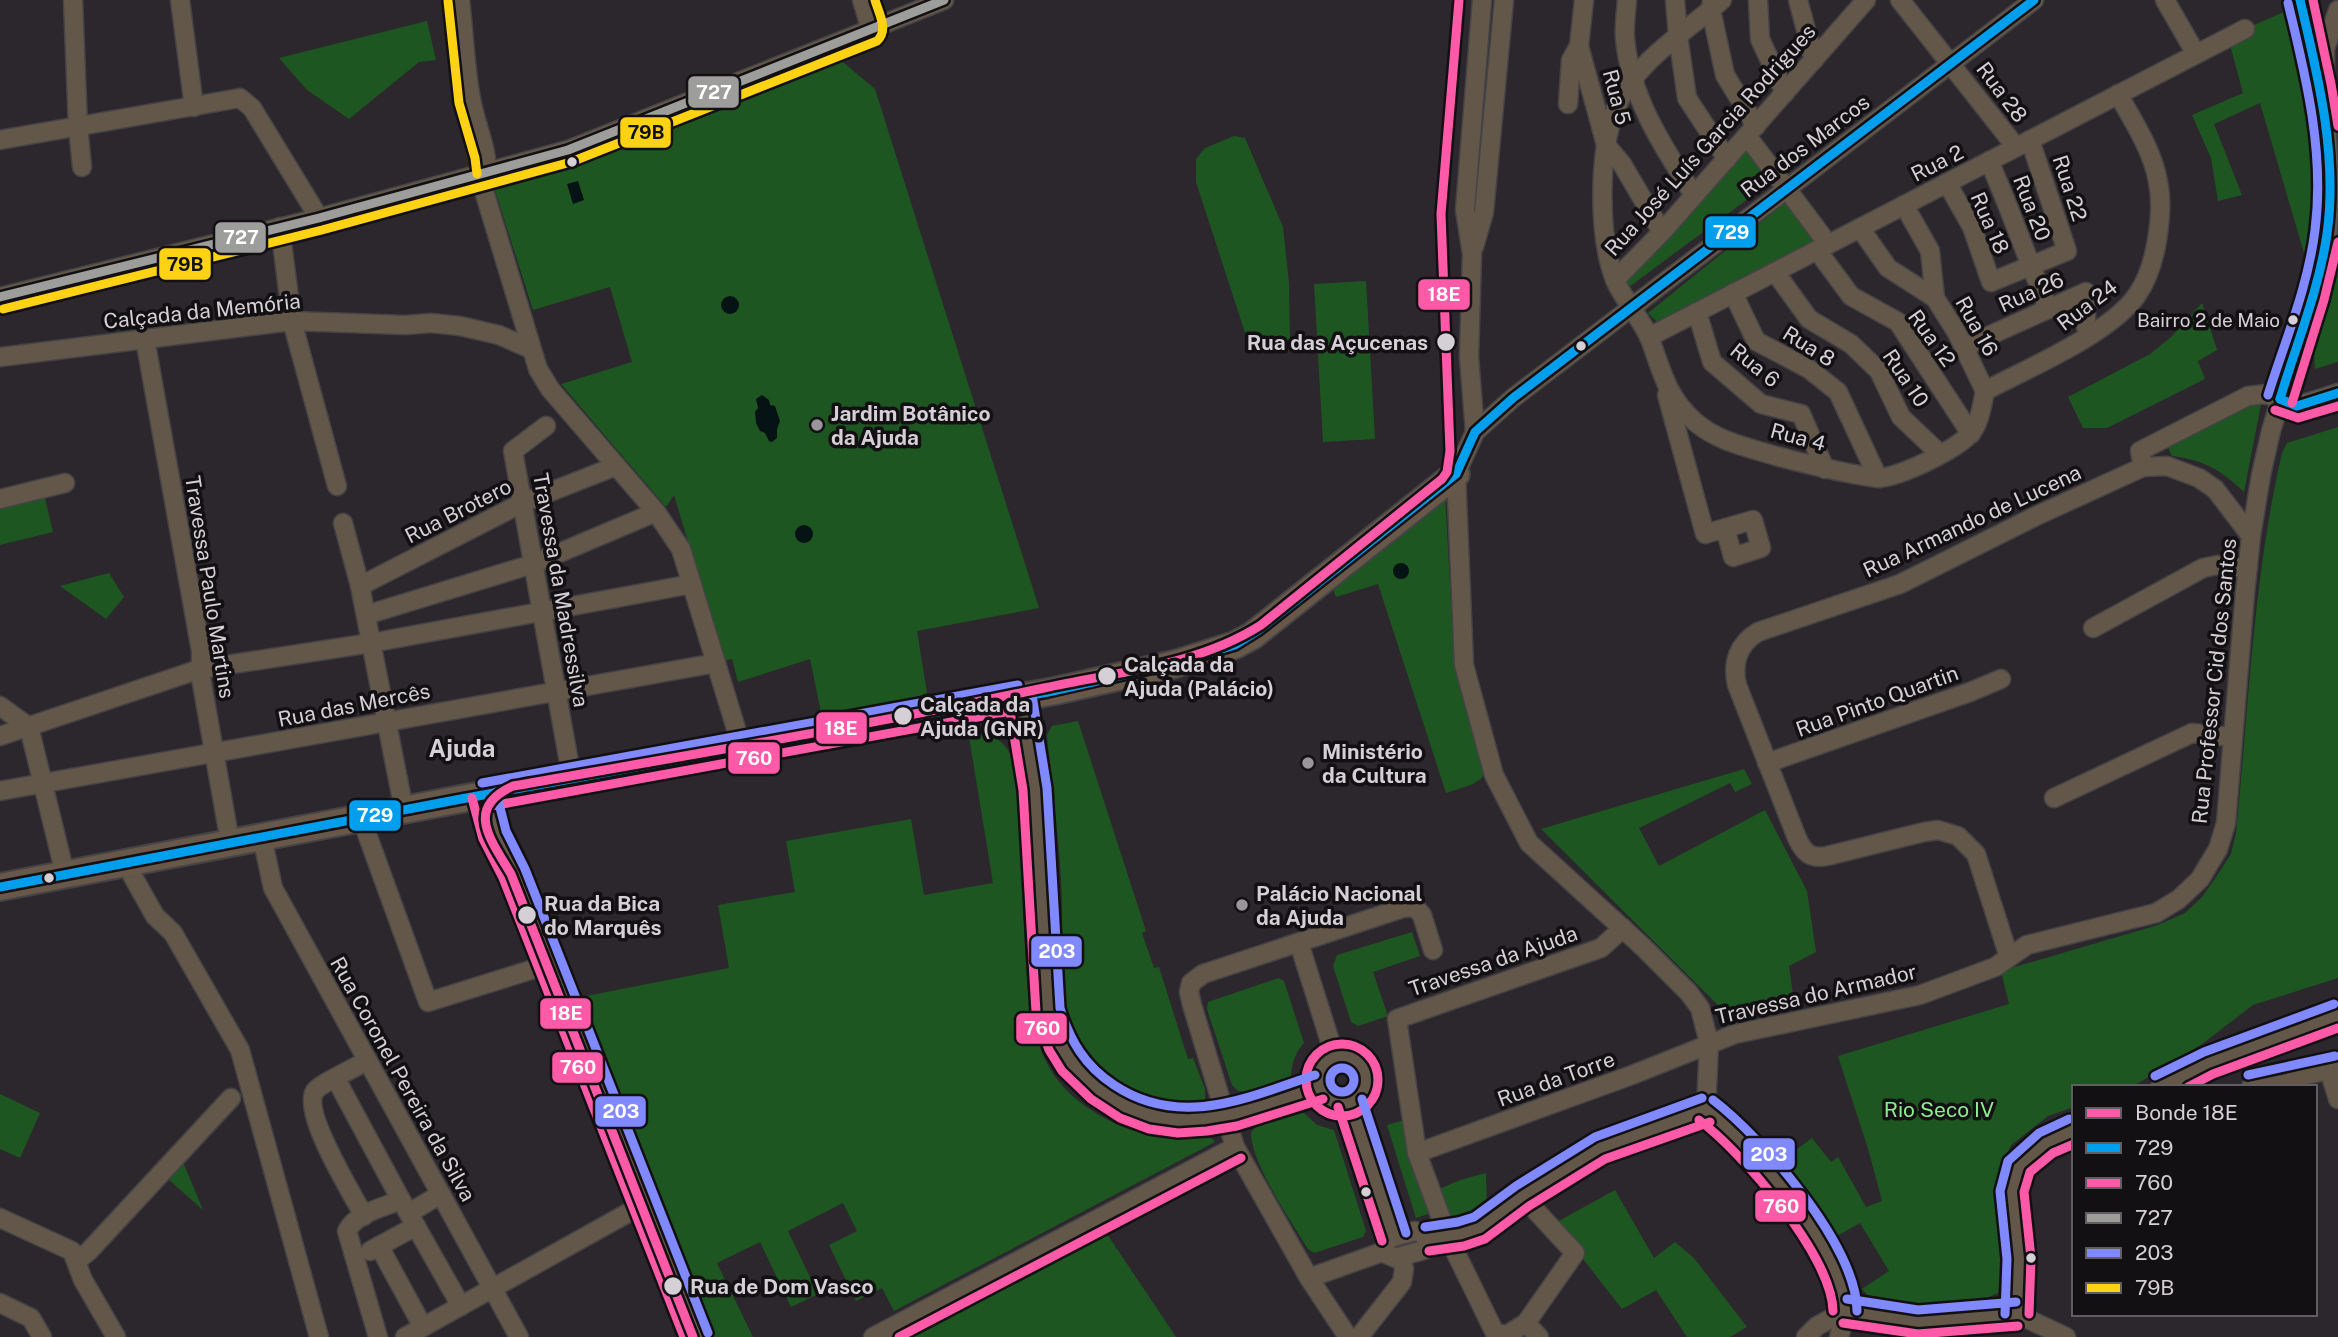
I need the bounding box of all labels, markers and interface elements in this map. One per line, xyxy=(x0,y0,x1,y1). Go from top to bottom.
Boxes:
street label: Rua José Luís Garcia Rodrigues xyxy=(1599,19,1821,261)
street label: Rua 28 xyxy=(1971,57,2033,127)
street label: Rua 5 xyxy=(1598,67,1636,127)
line badge: 727 xyxy=(687,75,740,109)
text: 727 xyxy=(696,81,732,103)
street label: Rua dos Marcos xyxy=(1736,89,1874,203)
line badge: 79B xyxy=(619,116,672,149)
text: 79B xyxy=(627,121,665,143)
street label: Rua 2 xyxy=(1907,139,1967,187)
street label: Rua 22 xyxy=(2048,152,2092,224)
unlabelled marker xyxy=(565,155,579,169)
street label: Rua 20 xyxy=(2008,172,2056,244)
street label: Rua 18 xyxy=(1965,188,2015,258)
line badge: 729 xyxy=(1704,215,1757,249)
line badge: 727 xyxy=(214,221,267,254)
text: 729 xyxy=(1713,221,1749,243)
text: 727 xyxy=(223,226,259,248)
line badge: 79B xyxy=(158,247,212,281)
text: 79B xyxy=(166,253,204,275)
street label: Rua 26 xyxy=(1995,267,2067,317)
street label: Rua 24 xyxy=(2052,274,2122,336)
line badge: 18E xyxy=(1417,278,1471,311)
text: 18E xyxy=(1428,283,1460,305)
street label: Calçada da Memória xyxy=(102,288,302,334)
street label: Rua 16 xyxy=(1950,292,2004,360)
street label: Rua 12 xyxy=(1903,305,1961,371)
place label: Bairro 2 de Maio xyxy=(2137,309,2280,331)
marker: Bairro 2 de Maio xyxy=(2286,313,2300,327)
street label: Rua 8 xyxy=(1778,320,1840,372)
place label: Rua das Açucenas xyxy=(1247,330,1428,355)
marker: Rua das Açucenas xyxy=(1435,331,1457,353)
street label: Rua 6 xyxy=(1725,338,1785,392)
unlabelled marker xyxy=(1574,339,1588,353)
street label: Rua 10 xyxy=(1878,344,1934,412)
place label: Jardim Botânico da Ajuda xyxy=(831,401,991,450)
marker: Jardim Botânico da Ajuda xyxy=(809,417,825,433)
street label: Rua 4 xyxy=(1768,418,1828,456)
street label: Rua Armando de Lucena xyxy=(1859,459,2085,583)
street label: Travessa da Madressilva xyxy=(528,471,594,709)
street label: Rua Brotero xyxy=(401,473,515,549)
street label: Travessa Paulo Martins xyxy=(180,474,240,700)
street label: Rua Professor Cid dos Santos xyxy=(2187,537,2241,825)
place label: Calçada da Ajuda (Palácio) xyxy=(1124,652,1274,701)
street label: Rua Pinto Quartin xyxy=(1792,660,1962,742)
marker: Calçada da Ajuda (Palácio) xyxy=(1096,665,1118,687)
street label: Rua das Mercês xyxy=(276,678,432,732)
place label: Calçada da Ajuda (GNR) xyxy=(920,692,1044,741)
marker: Calçada da Ajuda (GNR) xyxy=(892,705,914,727)
line badge: 18E xyxy=(815,711,868,745)
text: 18E xyxy=(825,717,857,739)
district label: Ajuda xyxy=(429,734,495,762)
place label: Ministério da Cultura xyxy=(1322,739,1427,788)
line badge: 760 xyxy=(727,741,781,775)
text: 760 xyxy=(736,747,772,769)
marker: Ministério da Cultura xyxy=(1300,755,1316,771)
line badge: 729 xyxy=(348,799,402,832)
text: 729 xyxy=(357,804,393,826)
unlabelled marker xyxy=(42,871,56,885)
place label: Palácio Nacional da Ajuda xyxy=(1256,881,1422,930)
place label: Rua da Bica do Marquês xyxy=(544,891,662,940)
marker: Palácio Nacional da Ajuda xyxy=(1234,897,1250,913)
marker: Rua da Bica do Marquês xyxy=(516,904,538,926)
street label: Travessa da Ajuda xyxy=(1405,920,1581,1002)
line badge: 203 xyxy=(1030,935,1083,968)
text: 203 xyxy=(1039,940,1075,962)
street label: Rua Coronel Pereira da Silva xyxy=(325,952,481,1206)
street label: Travessa do Armador xyxy=(1713,959,1919,1029)
line badge: 18E xyxy=(539,997,592,1030)
text: 18E xyxy=(550,1002,582,1024)
line badge: 760 xyxy=(1015,1012,1068,1045)
text: 760 xyxy=(1024,1017,1060,1039)
street label: Rua da Torre xyxy=(1494,1046,1618,1112)
line badge: 760 xyxy=(551,1051,604,1084)
text: 760 xyxy=(560,1056,596,1078)
legend xyxy=(2072,1085,2317,1316)
line badge: 203 xyxy=(594,1095,647,1128)
park label: Rio Seco IV xyxy=(1884,1097,1994,1122)
text: 203 xyxy=(603,1100,639,1122)
text: Bonde 18E xyxy=(2135,1100,2238,1125)
text: 729 xyxy=(2135,1135,2173,1160)
line badge: 203 xyxy=(1742,1137,1796,1171)
text: 203 xyxy=(1751,1143,1787,1165)
text: 760 xyxy=(2135,1170,2173,1195)
unlabelled marker xyxy=(1359,1185,1373,1199)
line badge: 760 xyxy=(1754,1189,1807,1223)
text: 760 xyxy=(1763,1195,1799,1217)
text: 727 xyxy=(2135,1205,2173,1230)
text: 203 xyxy=(2135,1240,2173,1265)
unlabelled marker xyxy=(2024,1251,2038,1265)
place label: Rua de Dom Vasco xyxy=(690,1274,874,1299)
marker: Rua de Dom Vasco xyxy=(662,1275,684,1297)
text: 79B xyxy=(2135,1275,2174,1300)

